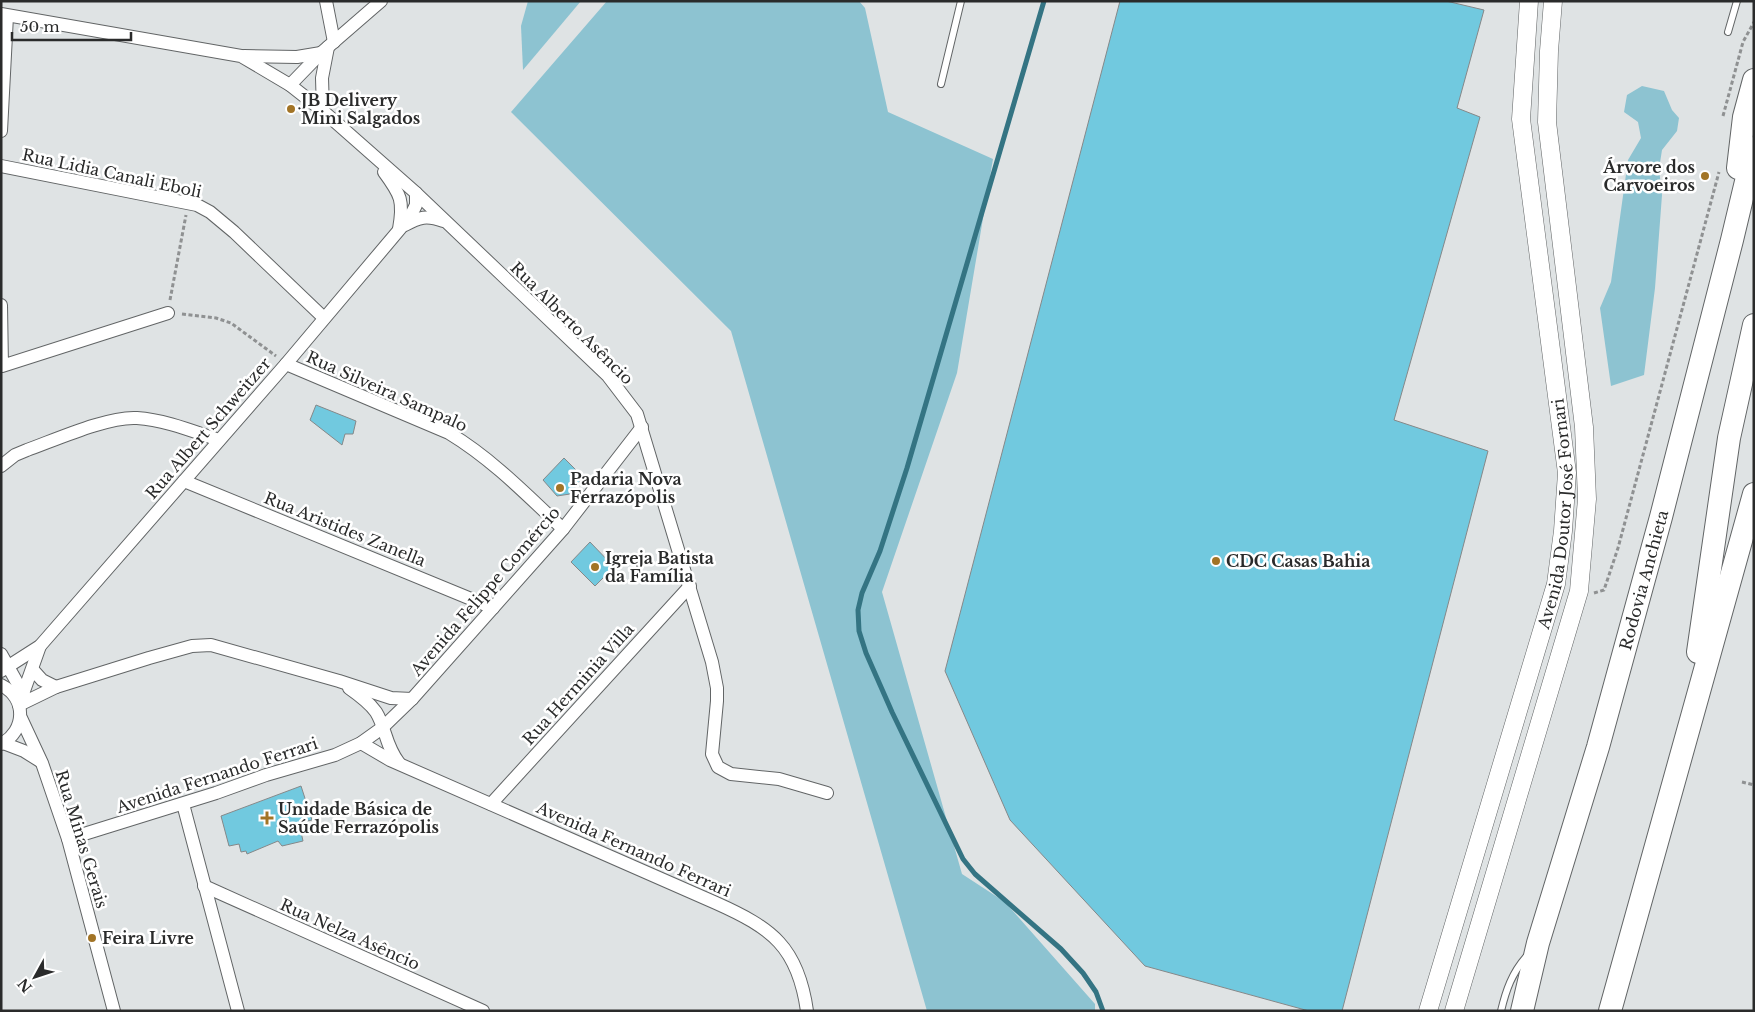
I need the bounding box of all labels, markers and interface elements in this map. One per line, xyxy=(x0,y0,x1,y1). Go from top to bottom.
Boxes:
scale bar xyxy=(12,10,131,42)
text: 50 m xyxy=(20,17,60,36)
place label: JB Delivery Mini Salgados xyxy=(298,90,420,128)
marker: JB Delivery Mini Salgados xyxy=(285,103,297,115)
street label: Rua Lidia Canali Eboli xyxy=(20,144,204,202)
place label: Árvore dos Carvoeiros xyxy=(1602,157,1695,195)
marker: Árvore dos Carvoeiros xyxy=(1699,170,1711,182)
street label: Rua Alberto Asêncio xyxy=(506,257,638,389)
street label: Rua Silveira Sampalo xyxy=(303,346,471,436)
street label: Rua Albert Schweitzer xyxy=(141,353,275,503)
street label: Avenida Doutor José Fornari xyxy=(1533,397,1577,632)
place label: Padaria Nova Ferrazópolis xyxy=(570,469,682,507)
marker: Padaria Nova Ferrazópolis xyxy=(554,482,566,494)
street label: Rua Aristides Zanella xyxy=(261,487,429,571)
street label: Avenida Felippe Comércio xyxy=(405,502,564,680)
street label: Rodovia Anchieta xyxy=(1615,508,1672,652)
place label: Igreja Batista da Família xyxy=(605,548,714,586)
place label: CDC Casas Bahia xyxy=(1226,551,1370,571)
marker: CDC Casas Bahia xyxy=(1210,555,1222,567)
marker: Igreja Batista da Família xyxy=(589,561,601,573)
street label: Rua Herminia Villa xyxy=(518,619,638,749)
street label: Avenida Fernando Ferrari xyxy=(113,733,321,817)
street label: Rua Minas Gerais xyxy=(51,767,113,911)
street label: Avenida Fernando Ferrari xyxy=(533,797,735,901)
place label: Unidade Básica de Saúde Ferrazópolis xyxy=(278,799,439,837)
marker: Unidade Básica de Saúde Ferrazópolis xyxy=(260,811,274,825)
street label: Rua Nelza Asêncio xyxy=(277,894,423,974)
place label: Feira Livre xyxy=(102,928,194,948)
marker: Feira Livre xyxy=(86,932,98,944)
north arrow xyxy=(10,952,60,1002)
text: N xyxy=(14,975,36,996)

